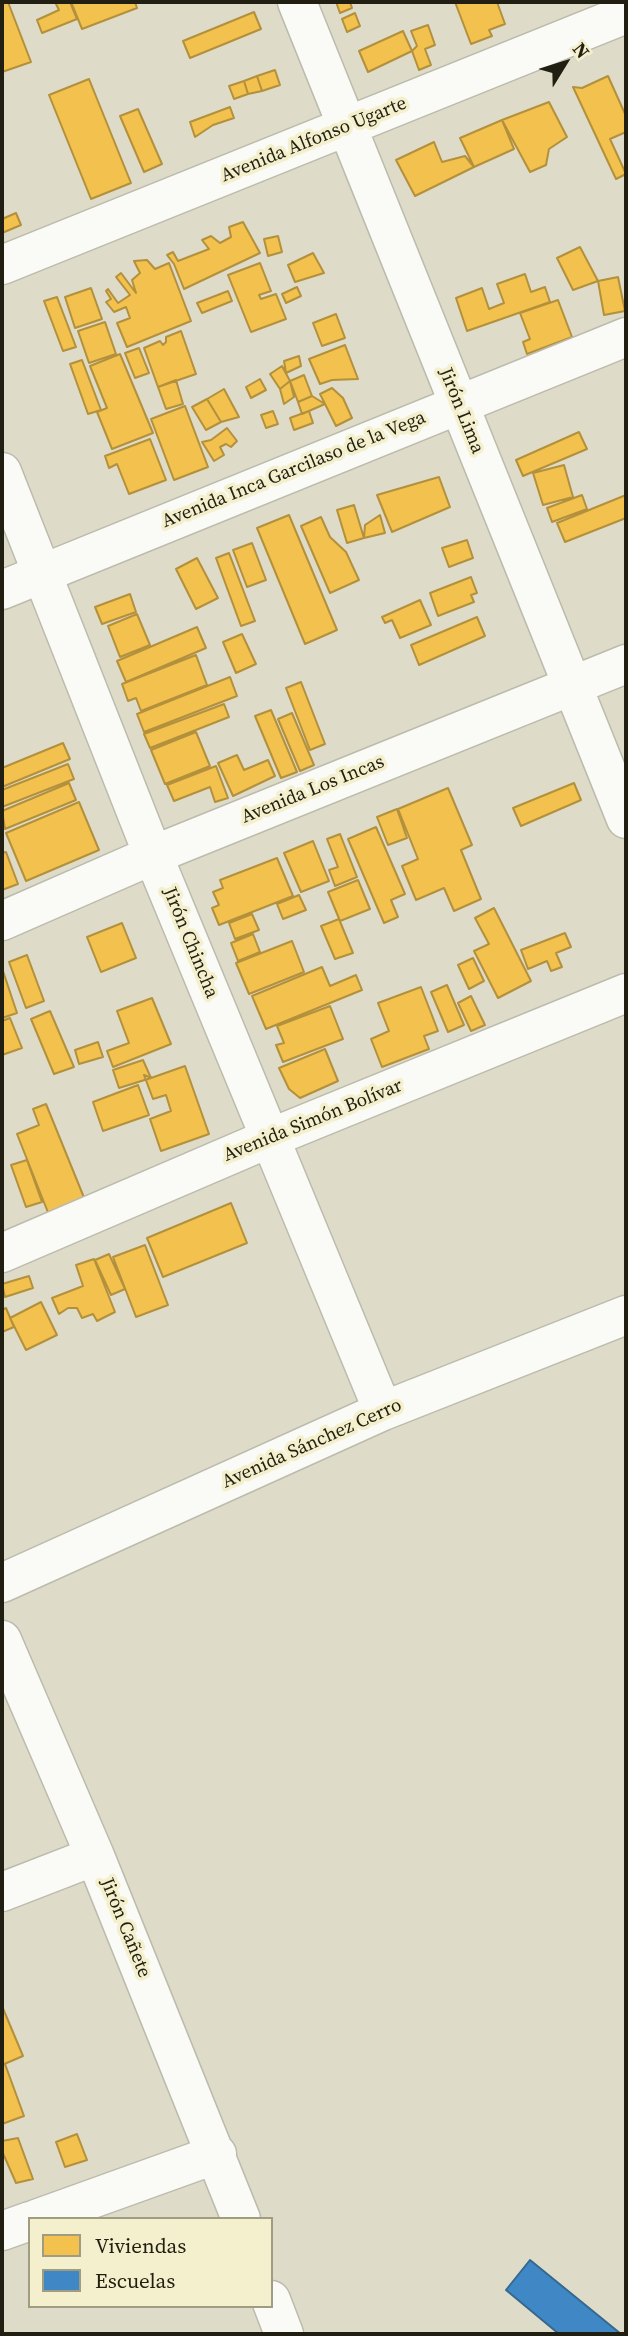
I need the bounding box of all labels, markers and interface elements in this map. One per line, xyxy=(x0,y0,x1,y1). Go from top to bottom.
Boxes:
north arrow xyxy=(530,28,600,98)
text: N xyxy=(567,37,596,64)
street label: Avenida Alfonso Ugarte xyxy=(218,92,410,188)
street label: Jirón Lima xyxy=(433,365,489,457)
street label: Avenida Inca Garcilaso de la Vega xyxy=(159,407,429,533)
street label: Avenida Los Incas xyxy=(238,751,388,829)
street label: Jirón Chincha xyxy=(157,884,223,1002)
street label: Avenida Simón Bolívar xyxy=(220,1075,406,1167)
street label: Avenida Sánchez Cerro xyxy=(219,1394,405,1494)
street label: Jirón Cañete xyxy=(95,1875,155,1981)
legend xyxy=(28,2217,273,2308)
text: Viviendas xyxy=(95,2231,186,2260)
text: Escuelas xyxy=(95,2266,175,2295)

